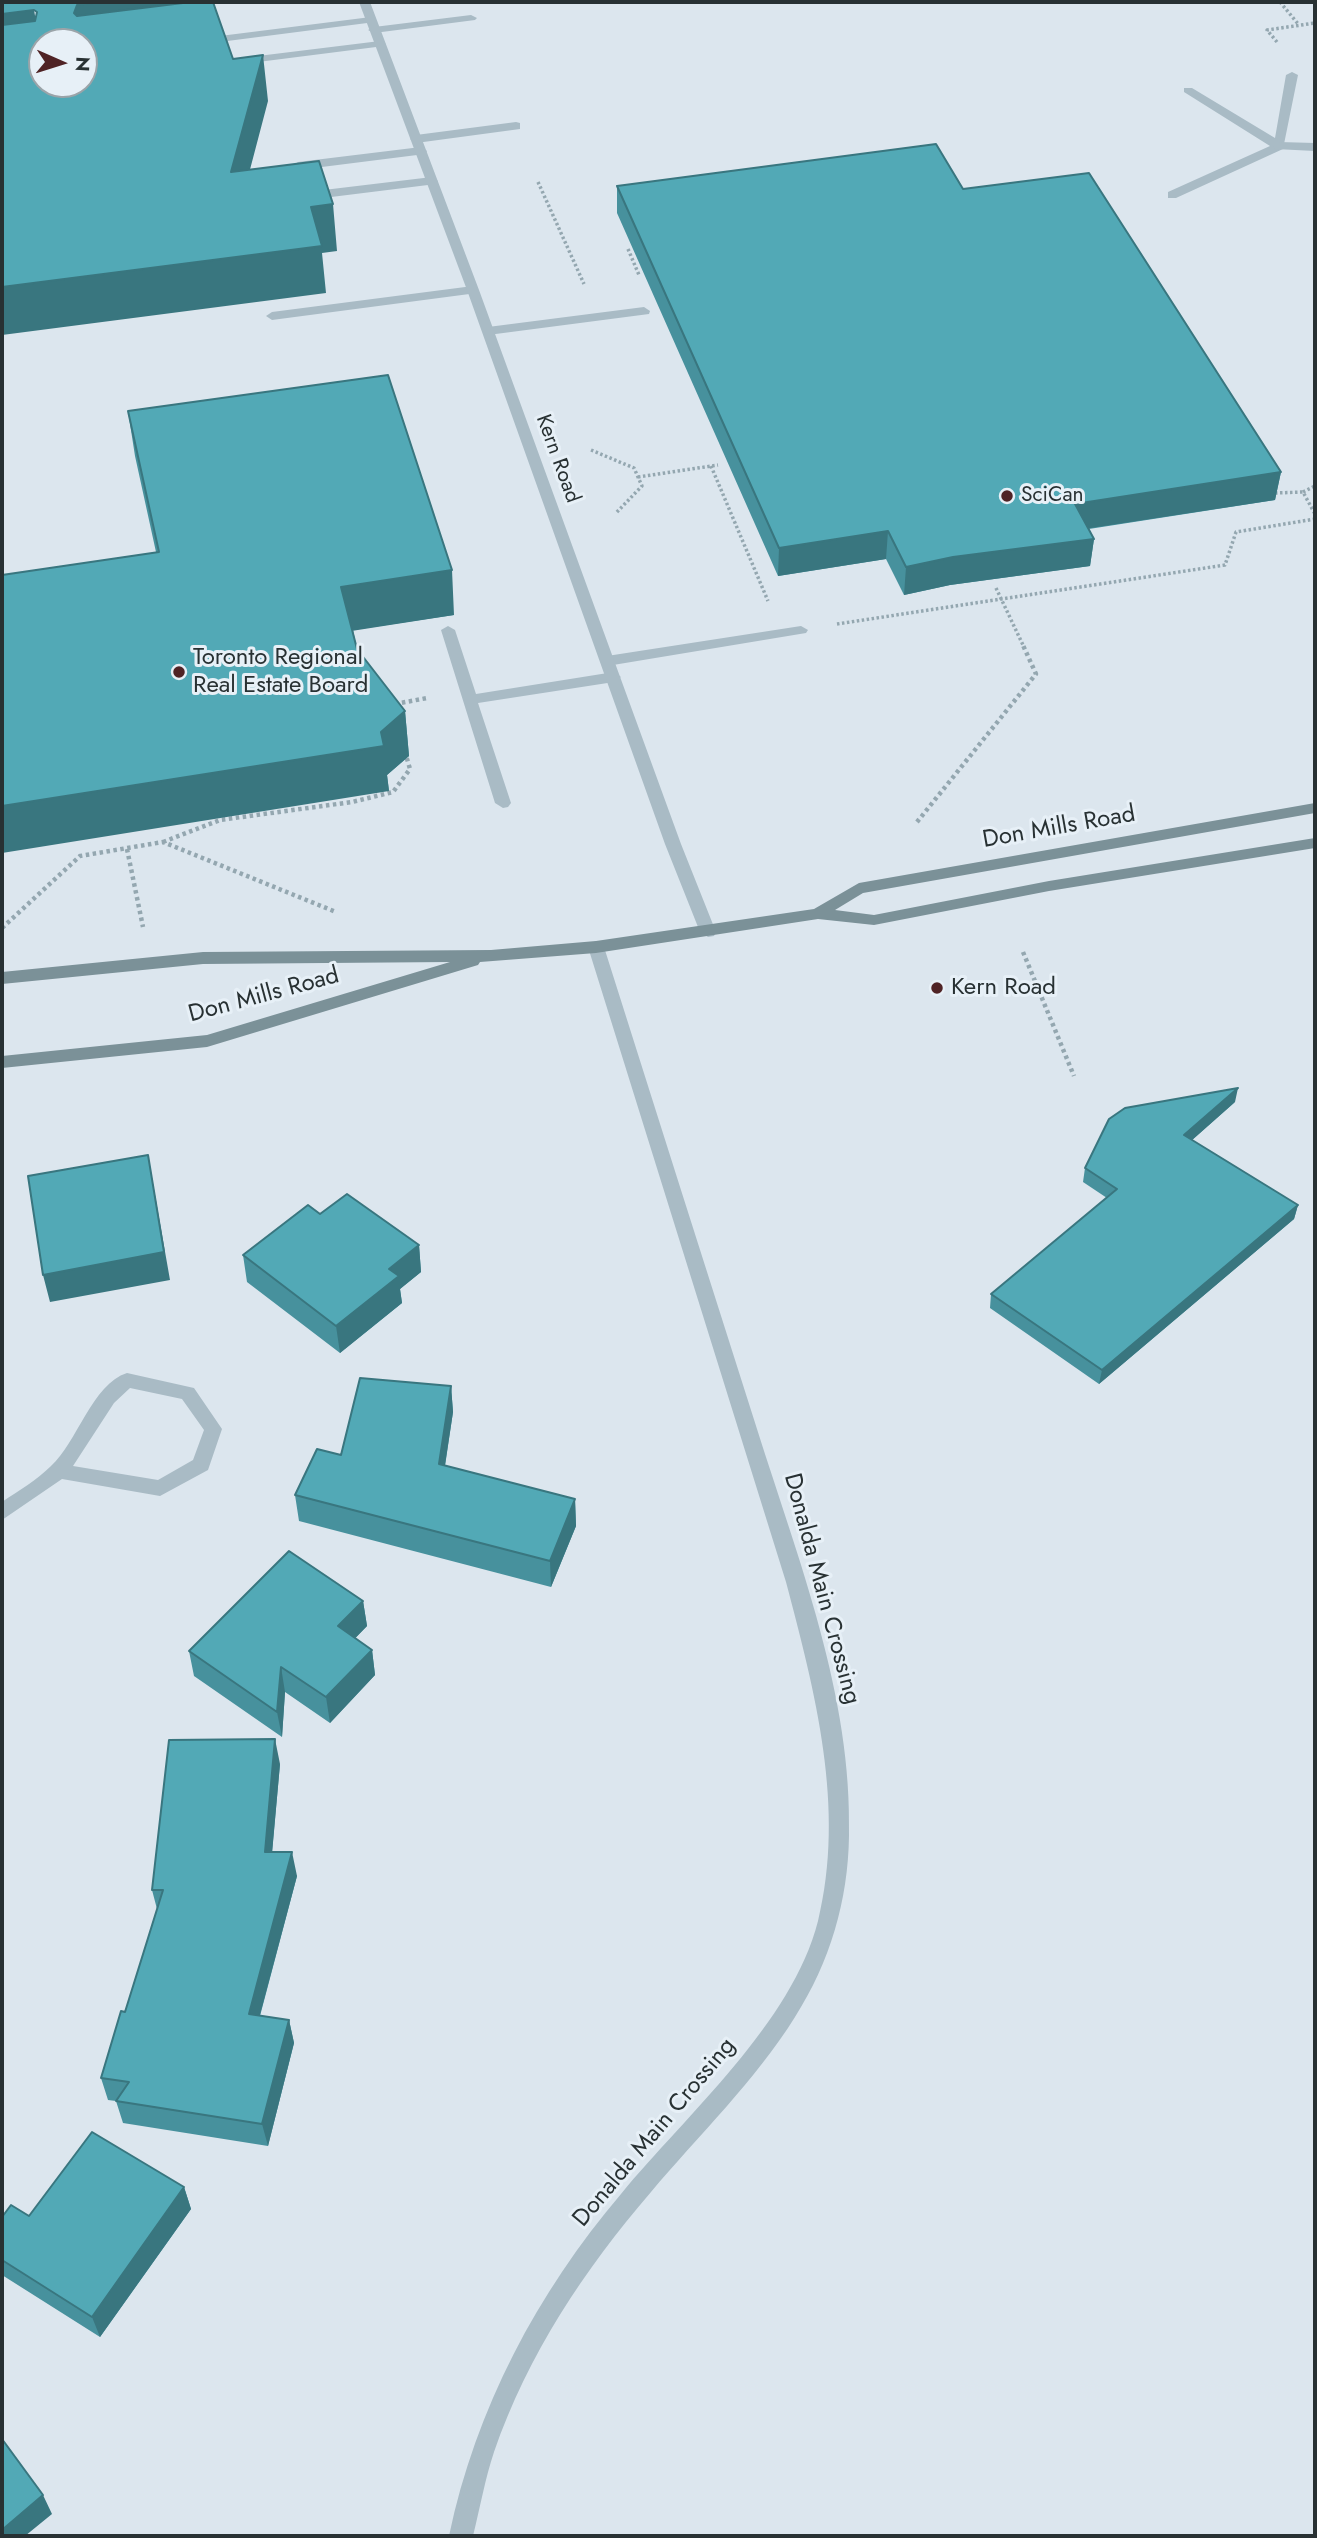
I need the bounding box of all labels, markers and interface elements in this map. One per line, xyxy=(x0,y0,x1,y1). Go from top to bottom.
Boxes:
north arrow xyxy=(28,28,98,98)
text: N xyxy=(69,56,96,72)
street label: Kern Road xyxy=(529,412,585,506)
place label: SciCan xyxy=(1021,483,1084,509)
marker: SciCan xyxy=(999,488,1015,504)
place label: Toronto Regional Real Estate Board xyxy=(193,644,369,700)
marker: Toronto Regional Real Estate Board xyxy=(171,664,187,680)
street label: Don Mills Road xyxy=(980,800,1138,856)
street label: Don Mills Road xyxy=(186,962,342,1030)
place label: Kern Road xyxy=(951,974,1056,1002)
marker: Kern Road xyxy=(929,980,945,996)
street label: Donalda Main Crossing xyxy=(776,1470,866,1708)
street label: Donalda Main Crossing xyxy=(568,2033,742,2233)

